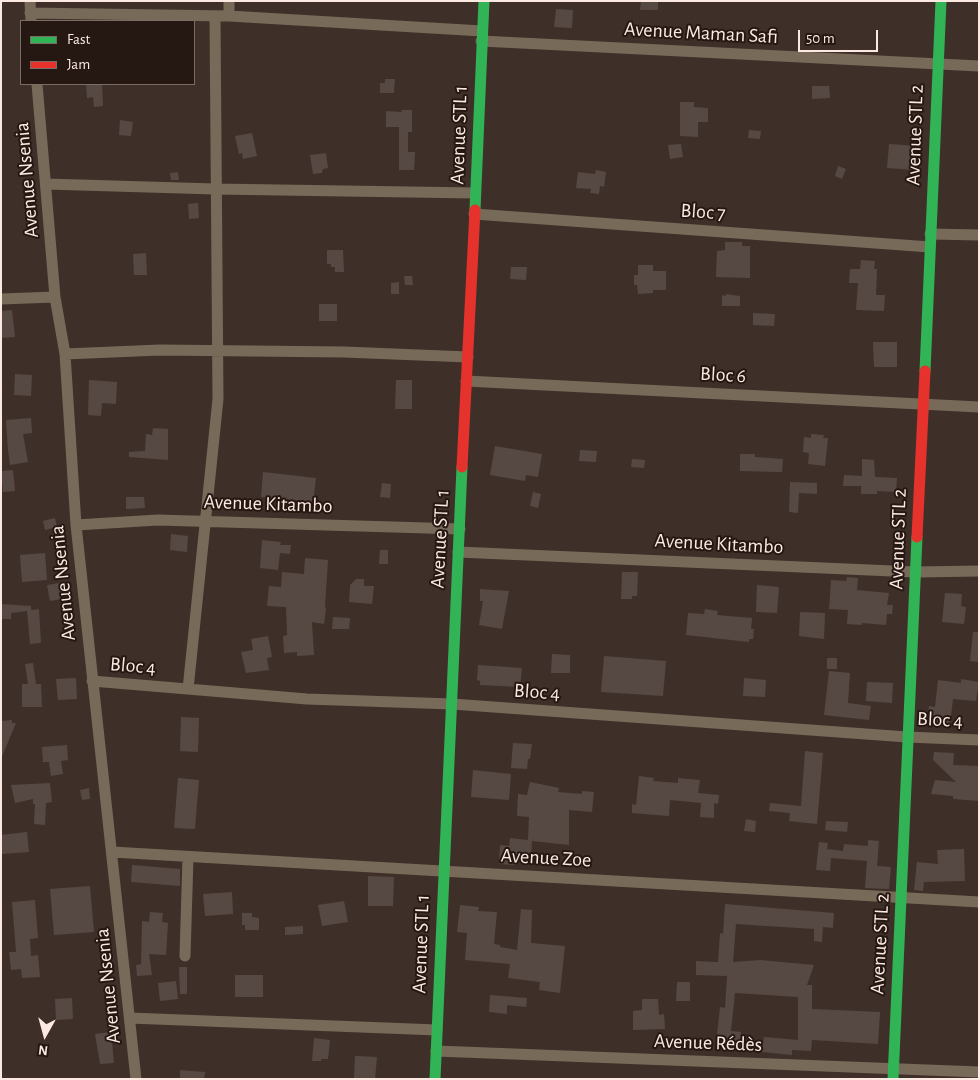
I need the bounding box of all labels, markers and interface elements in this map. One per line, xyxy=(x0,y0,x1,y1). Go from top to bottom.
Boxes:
street label: Avenue Maman Safi xyxy=(623,17,779,49)
legend xyxy=(20,20,195,85)
scale bar xyxy=(800,20,880,52)
text: 50 m xyxy=(806,31,835,46)
text: Fast xyxy=(67,32,90,47)
text: Jam xyxy=(67,57,90,72)
street label: Avenue STL 2 xyxy=(901,84,929,186)
street label: Avenue STL 1 xyxy=(445,85,473,185)
street label: Avenue Nsenia xyxy=(10,121,44,239)
street label: Bloc 7 xyxy=(680,198,726,226)
street label: Bloc 6 xyxy=(699,362,747,388)
street label: Avenue STL 2 xyxy=(884,488,912,590)
street label: Avenue STL 1 xyxy=(425,489,455,589)
street label: Avenue Kitambo xyxy=(203,490,333,518)
street label: Avenue Nsenia xyxy=(45,524,81,642)
street label: Avenue Kitambo xyxy=(654,529,784,559)
street label: Bloc 4 xyxy=(109,652,157,680)
street label: Bloc 4 xyxy=(513,678,561,706)
street label: Bloc 4 xyxy=(916,707,964,733)
street label: Avenue Zoe xyxy=(500,844,592,872)
street label: Avenue STL 2 xyxy=(865,893,895,995)
street label: Avenue STL 1 xyxy=(407,894,435,994)
street label: Avenue Nsenia xyxy=(90,927,126,1045)
north arrow xyxy=(20,1010,70,1060)
street label: Avenue Rédès xyxy=(654,1029,762,1057)
text: N xyxy=(37,1042,49,1057)

